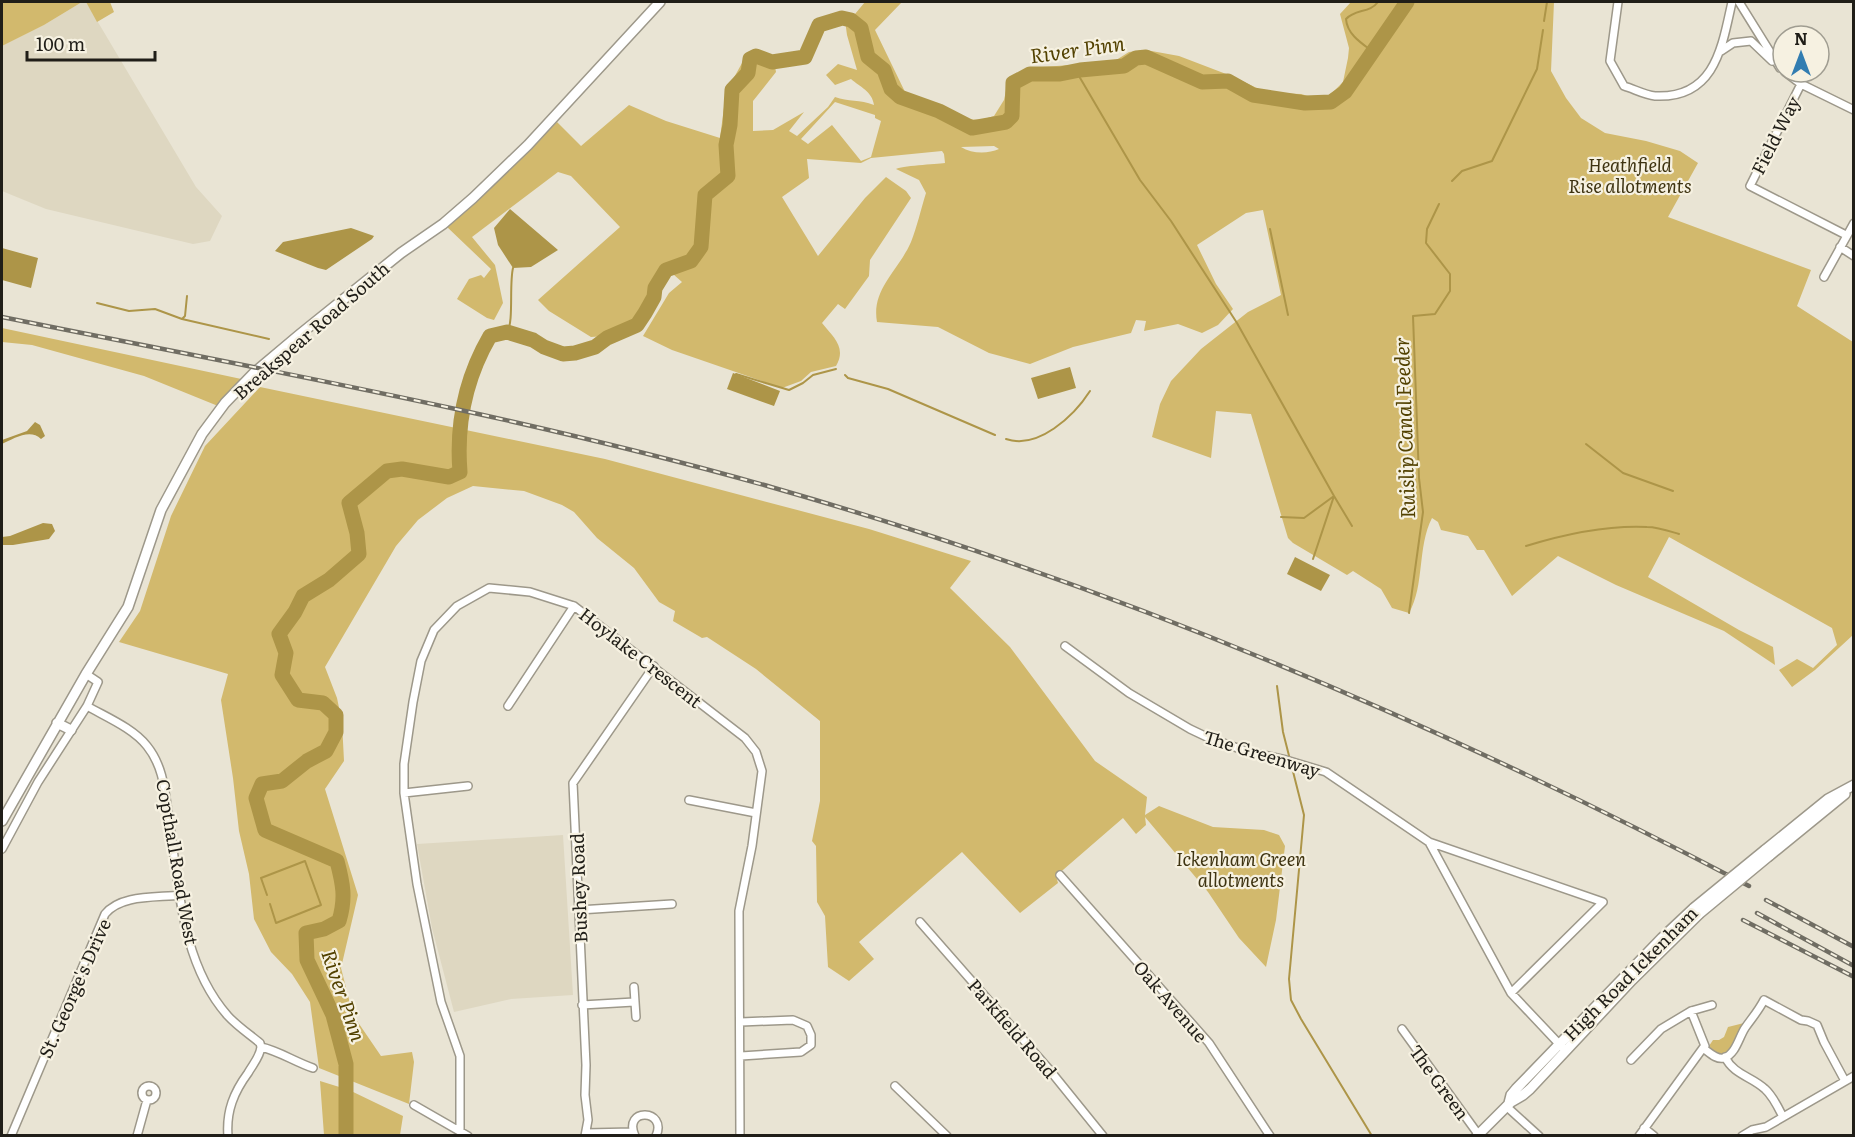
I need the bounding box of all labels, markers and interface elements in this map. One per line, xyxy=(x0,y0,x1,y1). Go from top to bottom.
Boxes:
scale bar xyxy=(27,24,154,62)
north arrow xyxy=(1771,24,1831,84)
text: N xyxy=(1794,26,1808,50)
water label: River Pinn xyxy=(1028,27,1126,69)
text: 100 m xyxy=(36,30,85,57)
street label: Field Way xyxy=(1744,90,1807,179)
park label: Heathfield Rise allotments xyxy=(1568,151,1692,199)
street label: Breakspear Road South xyxy=(227,254,395,405)
water label: Ruislip Canal Feeder xyxy=(1385,337,1421,519)
street label: Hoylake Crescent xyxy=(574,600,709,714)
street label: The Greenway xyxy=(1200,722,1324,784)
street label: Copthall Road West xyxy=(150,777,206,948)
street label: Bushey Road xyxy=(563,833,593,943)
park label: Ickenham Green allotments xyxy=(1176,845,1306,893)
street label: High Road Ickenham xyxy=(1557,900,1703,1046)
street label: St. George's Drive xyxy=(31,914,117,1062)
water label: River Pinn xyxy=(315,945,375,1045)
street label: Oak Avenue xyxy=(1128,954,1214,1048)
street label: Parkfield Road xyxy=(962,972,1064,1084)
street label: The Green xyxy=(1403,1039,1477,1125)

